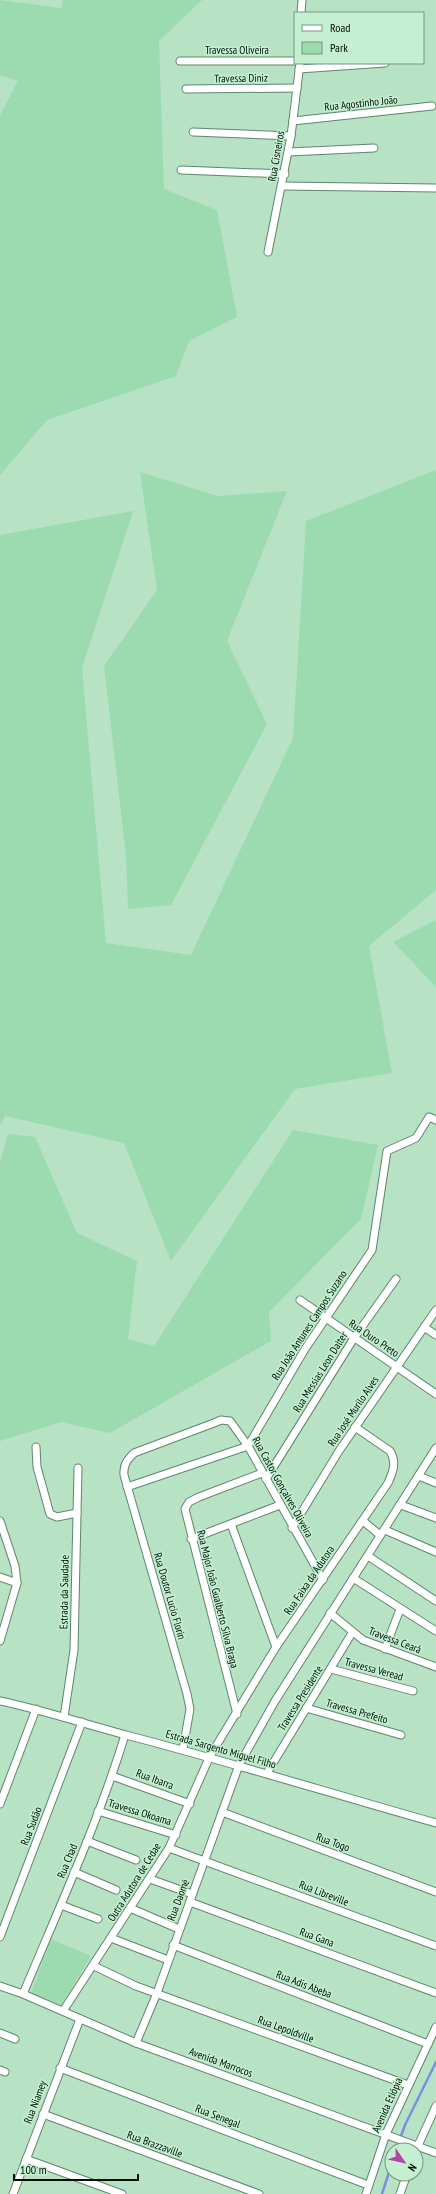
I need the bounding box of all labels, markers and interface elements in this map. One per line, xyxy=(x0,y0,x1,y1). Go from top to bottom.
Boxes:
legend xyxy=(294,12,424,64)
text: Road xyxy=(330,20,350,35)
text: Park xyxy=(330,40,348,55)
street label: Travessa Oliveira xyxy=(205,43,269,57)
street label: Travessa Diniz xyxy=(214,71,268,85)
street label: Rua Agostinho João xyxy=(324,92,399,114)
street label: Rua Cisneiros xyxy=(265,129,287,182)
street label: Rua João Antunes Campos Suzano xyxy=(268,1267,350,1383)
street label: Rua Ouro Preto xyxy=(346,1316,402,1360)
street label: Rua Messias Leon Dalter xyxy=(290,1329,350,1415)
street label: Rua José Murilo Alves xyxy=(324,1373,382,1449)
street label: Rua Castor Gonçalves Oliveira xyxy=(249,1434,317,1540)
street label: Rua Major João Gualberto Silva Braga xyxy=(194,1529,242,1669)
street label: Rua Faixa da Adutora xyxy=(281,1543,337,1617)
street label: Rua Doutor Lucio Florin xyxy=(151,1551,189,1641)
street label: Estrada da Saudade xyxy=(56,1554,72,1629)
street label: Travessa Ceará xyxy=(367,1624,423,1656)
street label: Travessa Veread xyxy=(343,1654,405,1684)
street label: Travessa Presidente xyxy=(274,1662,326,1733)
street label: Travessa Prefeito xyxy=(324,1695,390,1727)
street label: Estrada Sargento Miguel Filho xyxy=(164,1727,278,1772)
street label: Rua Ibarra xyxy=(134,1766,176,1792)
street label: Travessa Okoama xyxy=(107,1796,173,1828)
street label: Rua Sudão xyxy=(17,1805,45,1847)
street label: Rua Togo xyxy=(314,1830,352,1855)
street label: Outra Adutora de Cedae xyxy=(104,1840,164,1924)
street label: Rua Chad xyxy=(54,1842,80,1880)
street label: Rua Daomé xyxy=(164,1877,192,1923)
street label: Rua Libreville xyxy=(297,1877,351,1909)
street label: Rua Gana xyxy=(298,1924,336,1950)
street label: Rua Adis Abeba xyxy=(274,1967,334,2001)
street label: Rua Lepoldville xyxy=(256,2012,316,2046)
street label: Avenida Marrocos xyxy=(187,2044,255,2080)
street label: Avenida Etiópia xyxy=(369,2075,405,2135)
street label: Rua Niamey xyxy=(20,2078,50,2126)
street label: Rua Senegal xyxy=(194,2101,243,2131)
street label: Rua Brazzaville xyxy=(125,2127,185,2161)
north arrow xyxy=(384,2142,424,2182)
scale bar xyxy=(14,2156,138,2182)
text: N xyxy=(405,2161,420,2174)
text: 100 m xyxy=(20,2162,47,2177)

